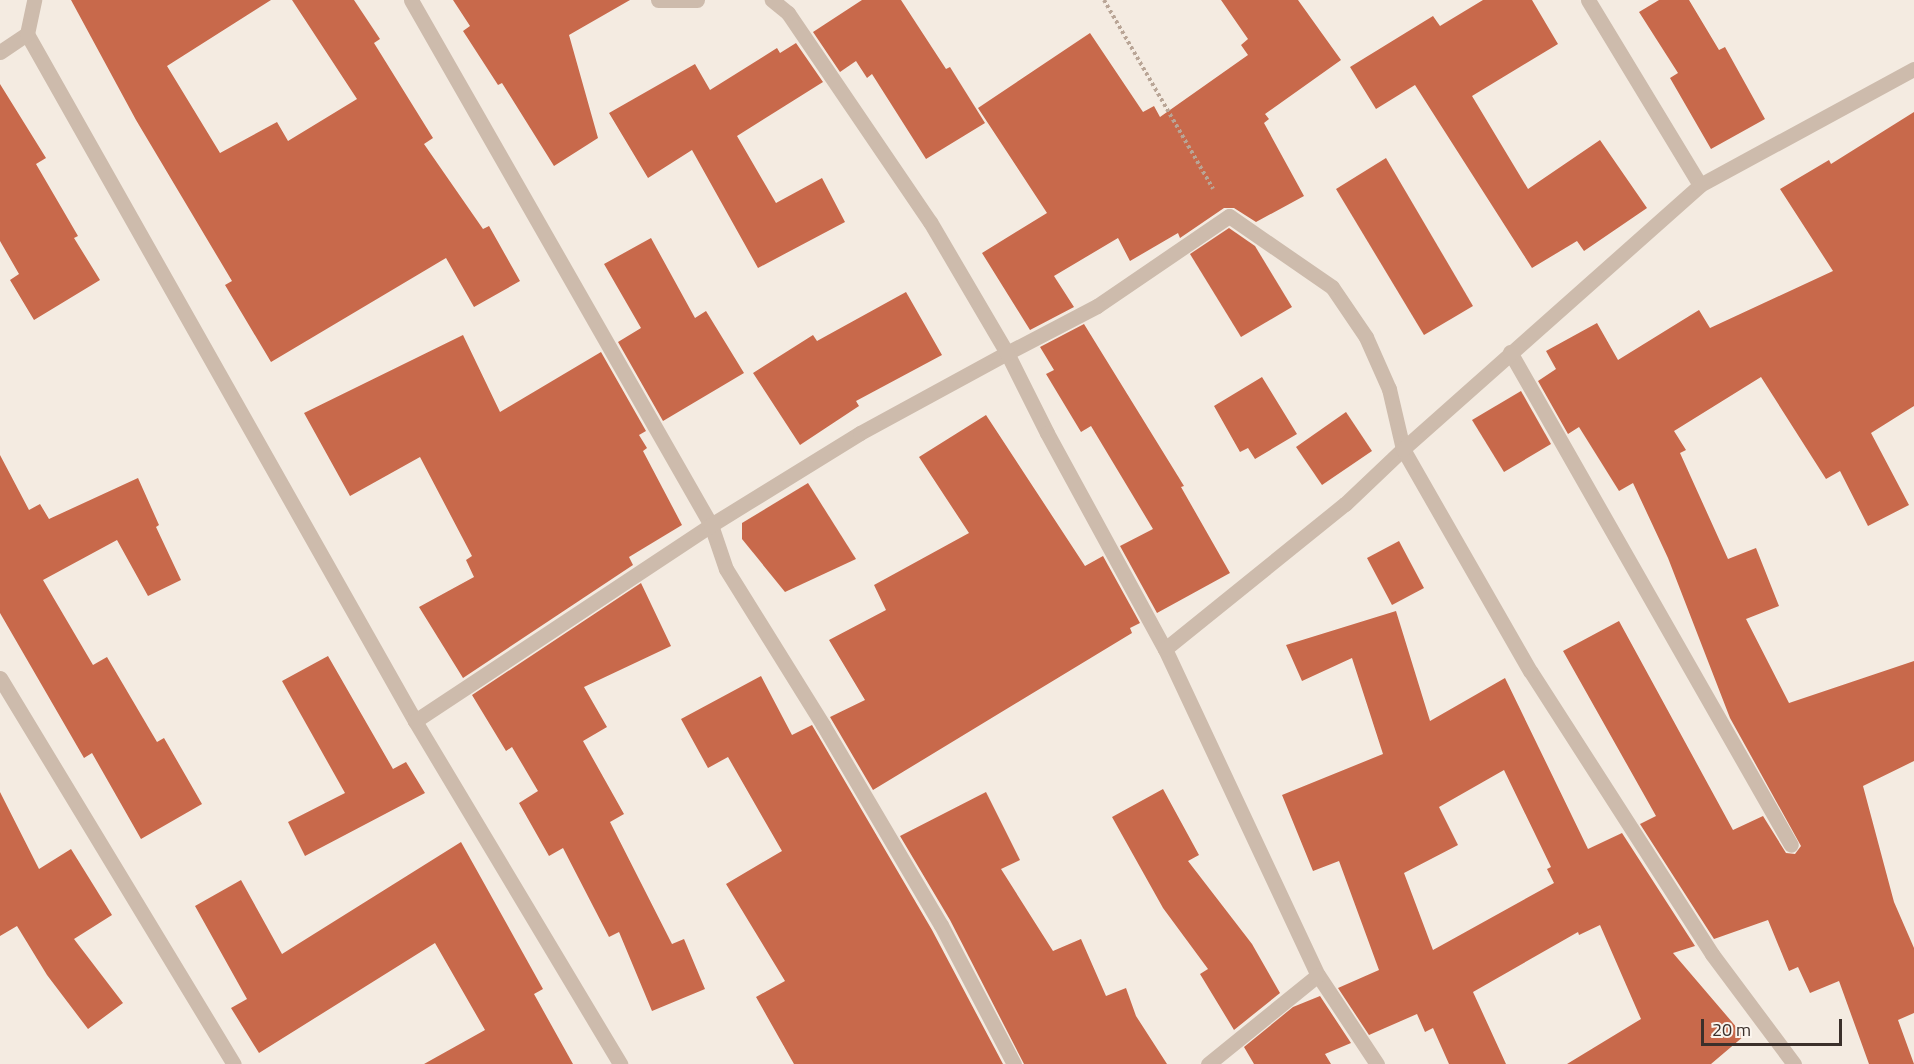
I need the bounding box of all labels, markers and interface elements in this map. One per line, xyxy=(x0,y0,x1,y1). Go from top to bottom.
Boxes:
scale bar xyxy=(1704,1007,1845,1045)
text: 20 m xyxy=(1712,1016,1751,1043)

